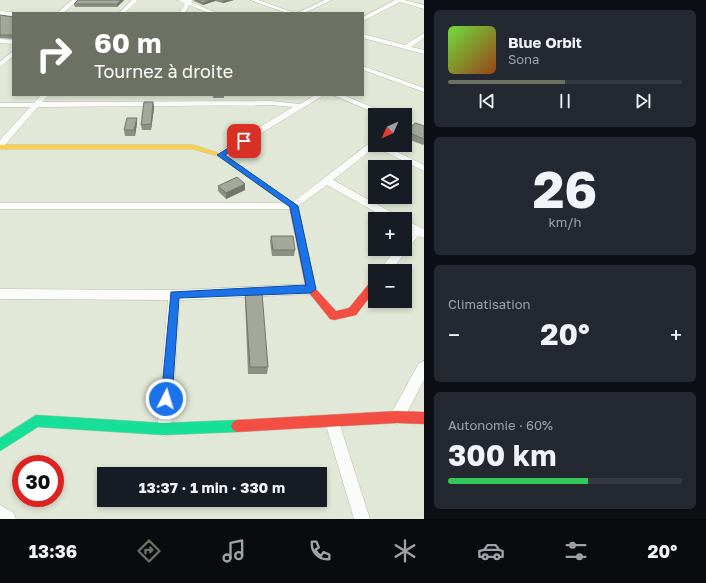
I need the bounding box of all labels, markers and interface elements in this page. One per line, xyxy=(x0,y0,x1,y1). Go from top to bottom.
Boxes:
text: 60 m xyxy=(94,26,161,59)
icon: right xyxy=(28,28,80,80)
text: Blue Orbit xyxy=(508,33,582,51)
text: Sona xyxy=(508,51,539,67)
text: Tournez à droite xyxy=(94,60,233,82)
icon: previous xyxy=(476,90,498,112)
icon: pause xyxy=(554,90,576,112)
icon: next xyxy=(632,90,654,112)
north arrow xyxy=(368,108,412,152)
map controls xyxy=(368,108,412,308)
pin xyxy=(227,124,261,158)
icon: arrive xyxy=(233,130,255,152)
text: 26 xyxy=(533,157,597,219)
button: layers xyxy=(368,160,412,204)
button: + xyxy=(368,212,412,256)
text: km/h xyxy=(548,214,582,230)
button: − xyxy=(368,264,412,308)
text: Climatisation xyxy=(448,296,530,312)
text: 20° xyxy=(540,316,590,352)
text: − xyxy=(448,321,460,348)
text: + xyxy=(670,321,682,348)
position arrow xyxy=(145,378,187,420)
text: Autonomie · 60% xyxy=(448,417,553,433)
text: 300 km xyxy=(448,437,556,473)
speed limit sign: 30 xyxy=(12,455,64,507)
text: 13:37 · 1 min · 330 m xyxy=(139,478,285,496)
icon: directions xyxy=(135,537,163,565)
icon: music xyxy=(220,537,248,565)
icon: phone xyxy=(306,537,334,565)
icon: climate xyxy=(391,537,419,565)
icon: car xyxy=(477,537,505,565)
icon: filters xyxy=(562,537,590,565)
text: 13:36 xyxy=(29,540,77,562)
text: 20° xyxy=(648,540,677,562)

